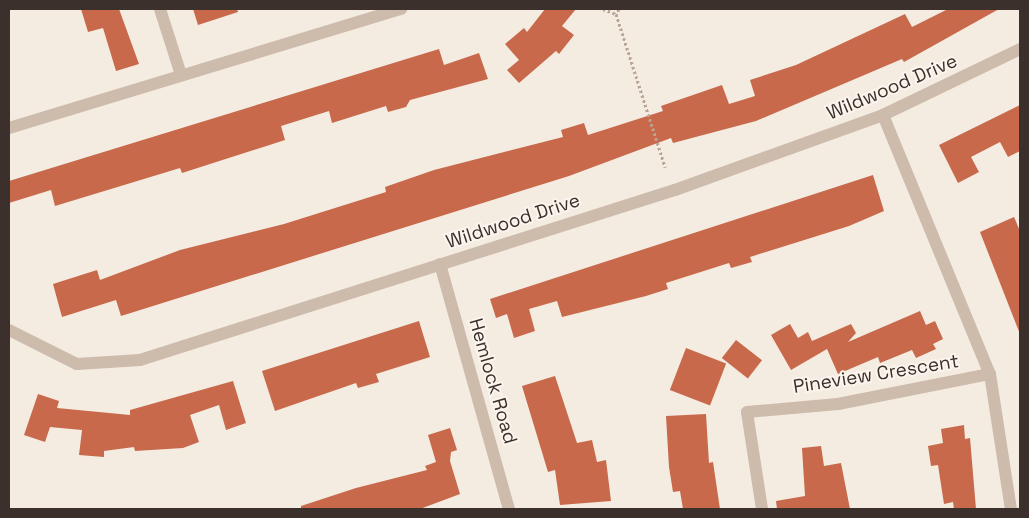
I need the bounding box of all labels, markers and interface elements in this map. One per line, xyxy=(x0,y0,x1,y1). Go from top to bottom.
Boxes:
street label: Wildwood Drive xyxy=(823,49,961,125)
street label: Wildwood Drive xyxy=(443,189,583,253)
street label: Hemlock Road xyxy=(464,316,522,446)
street label: Pineview Crescent xyxy=(791,350,961,398)

